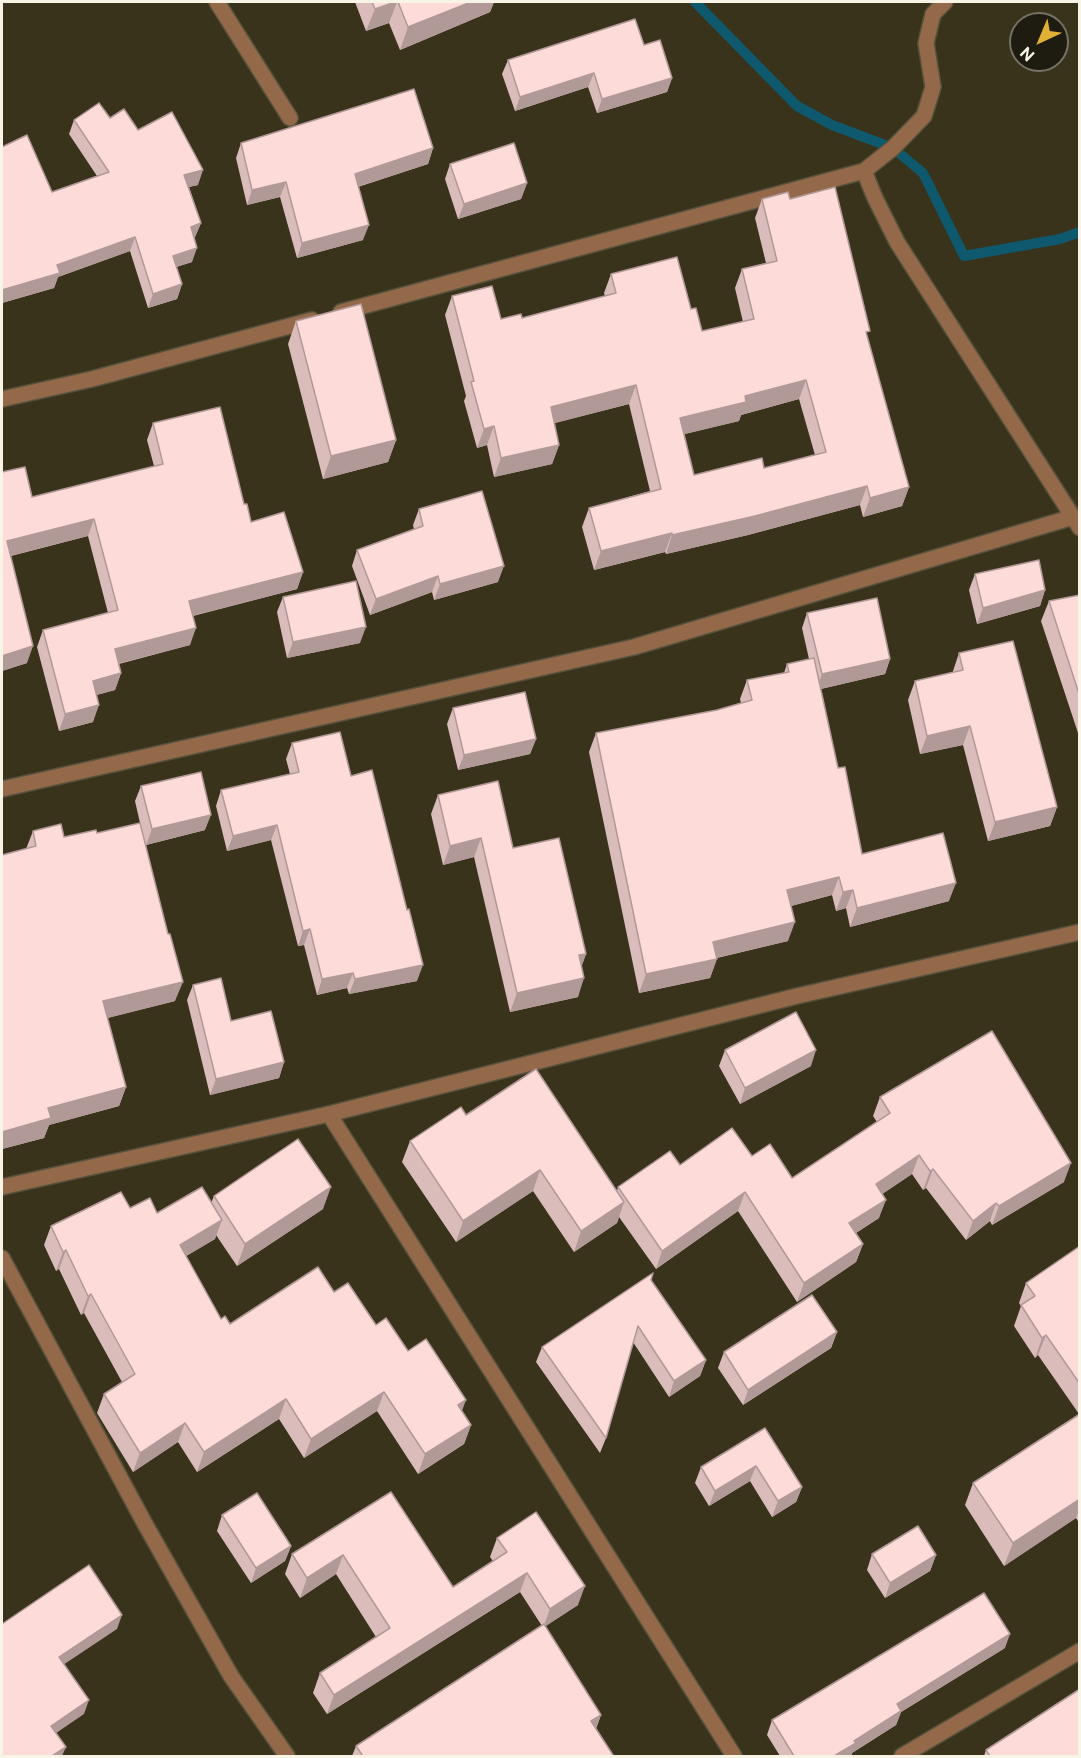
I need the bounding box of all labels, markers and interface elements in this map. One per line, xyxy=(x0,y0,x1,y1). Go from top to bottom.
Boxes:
north arrow xyxy=(1009,12,1069,72)
text: N xyxy=(1016,43,1039,65)

